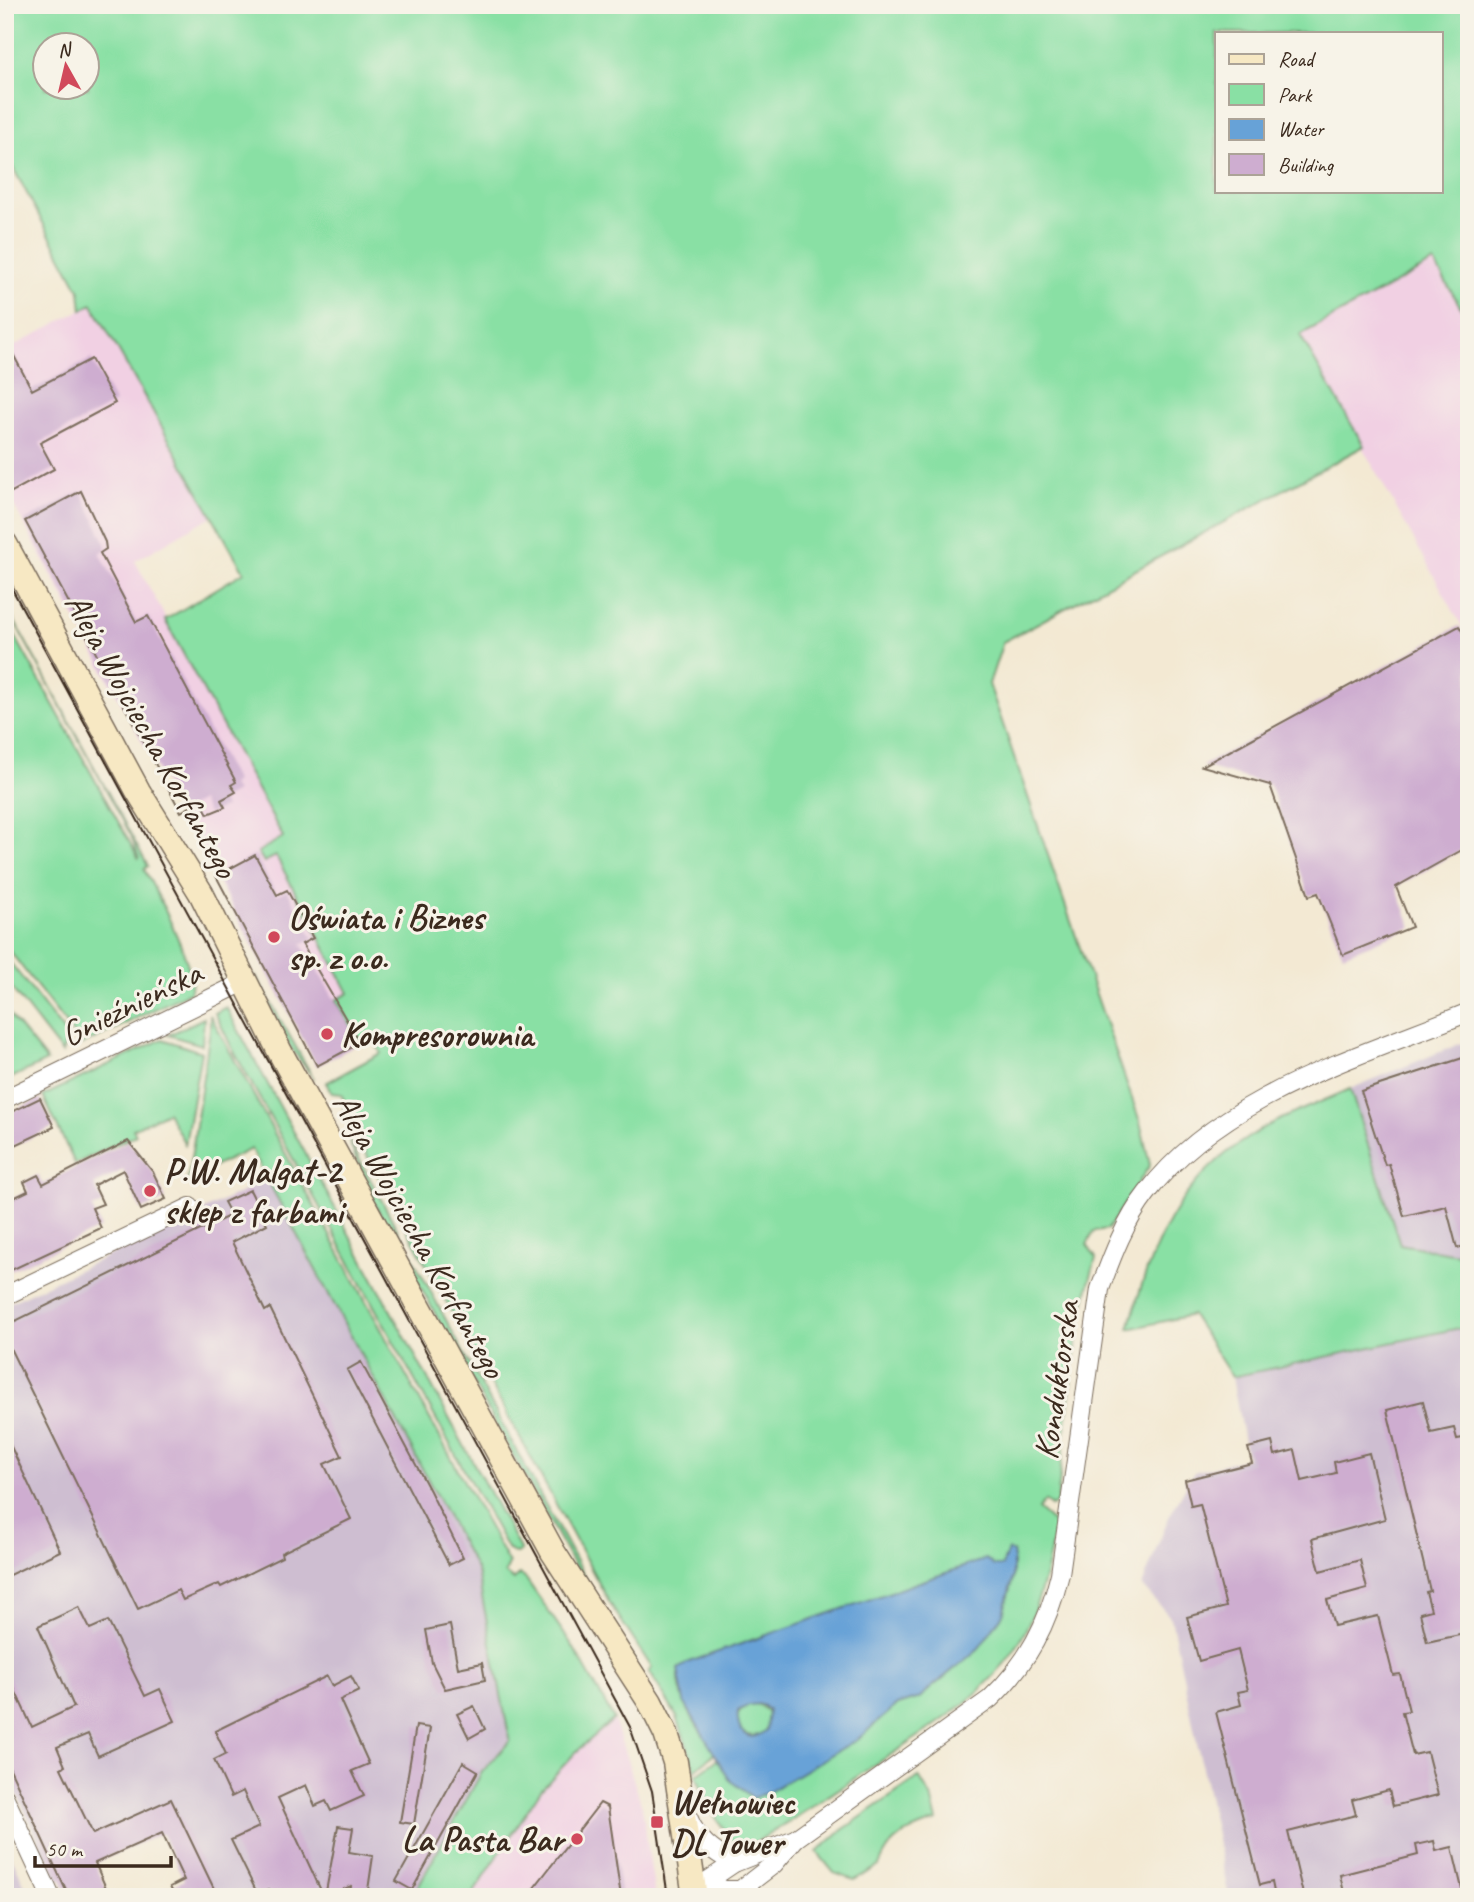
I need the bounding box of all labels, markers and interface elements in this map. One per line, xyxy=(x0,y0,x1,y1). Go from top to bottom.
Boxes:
north arrow xyxy=(32,32,102,102)
legend xyxy=(1215,32,1442,192)
text: N xyxy=(56,37,74,63)
text: Road xyxy=(1278,46,1317,72)
text: Park xyxy=(1278,82,1313,108)
text: Water xyxy=(1278,116,1325,142)
text: Building xyxy=(1278,152,1335,178)
street label: Aleja Wojciecha Korfantego xyxy=(55,585,249,887)
place label: Oświata i Biznes sp. z o.o. xyxy=(288,895,487,980)
marker: Oświata i Biznes sp. z o.o. xyxy=(266,929,282,945)
street label: Gnieźnieńska xyxy=(53,949,211,1057)
place label: Kompresorownia xyxy=(341,1012,536,1057)
marker: Kompresorownia xyxy=(319,1026,335,1042)
street label: Aleja Wojciecha Korfantego xyxy=(323,1085,517,1387)
place label: P.W. Malgat-2 sklep z farbami xyxy=(164,1149,347,1234)
marker: P.W. Malgat-2 sklep z farbami xyxy=(142,1183,158,1199)
street label: Konduktorska xyxy=(1023,1295,1090,1462)
place label: Wełnowiec DL Tower xyxy=(671,1780,796,1865)
marker: Wełnowiec DL Tower xyxy=(649,1814,665,1830)
place label: La Pasta Bar xyxy=(402,1817,566,1862)
scale bar xyxy=(35,1825,172,1869)
marker: La Pasta Bar xyxy=(569,1831,585,1847)
text: 50 m xyxy=(46,1836,84,1862)

